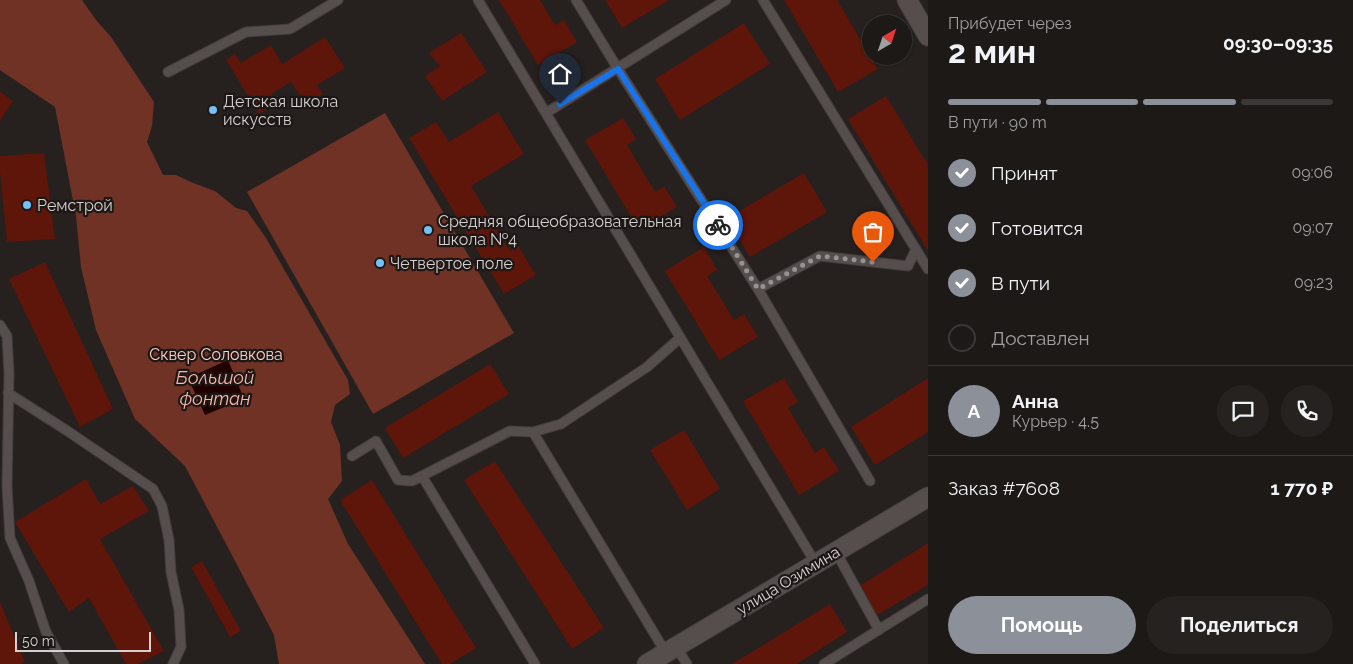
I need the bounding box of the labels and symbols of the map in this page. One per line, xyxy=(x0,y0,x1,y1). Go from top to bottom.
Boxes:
north arrow xyxy=(862,15,912,65)
pin xyxy=(539,53,581,104)
place label: Детская школа искусств xyxy=(223,92,338,129)
marker: Детская школа искусств xyxy=(207,104,219,116)
place label: Ремстрой xyxy=(37,196,113,215)
marker: Ремстрой xyxy=(21,199,33,211)
courier xyxy=(693,200,743,250)
pin xyxy=(852,211,894,262)
place label: Средняя общеобразовательная школа №4 xyxy=(438,212,681,249)
marker: Средняя общеобразовательная школа №4 xyxy=(422,224,434,236)
place label: Четвертое поле xyxy=(390,254,513,273)
marker: Четвертое поле xyxy=(374,257,386,269)
park label: Сквер Соловкова xyxy=(149,345,283,364)
water label: Большой фонтан xyxy=(176,367,254,409)
street label: улица Озимина xyxy=(733,542,843,619)
scale bar xyxy=(15,629,151,652)

